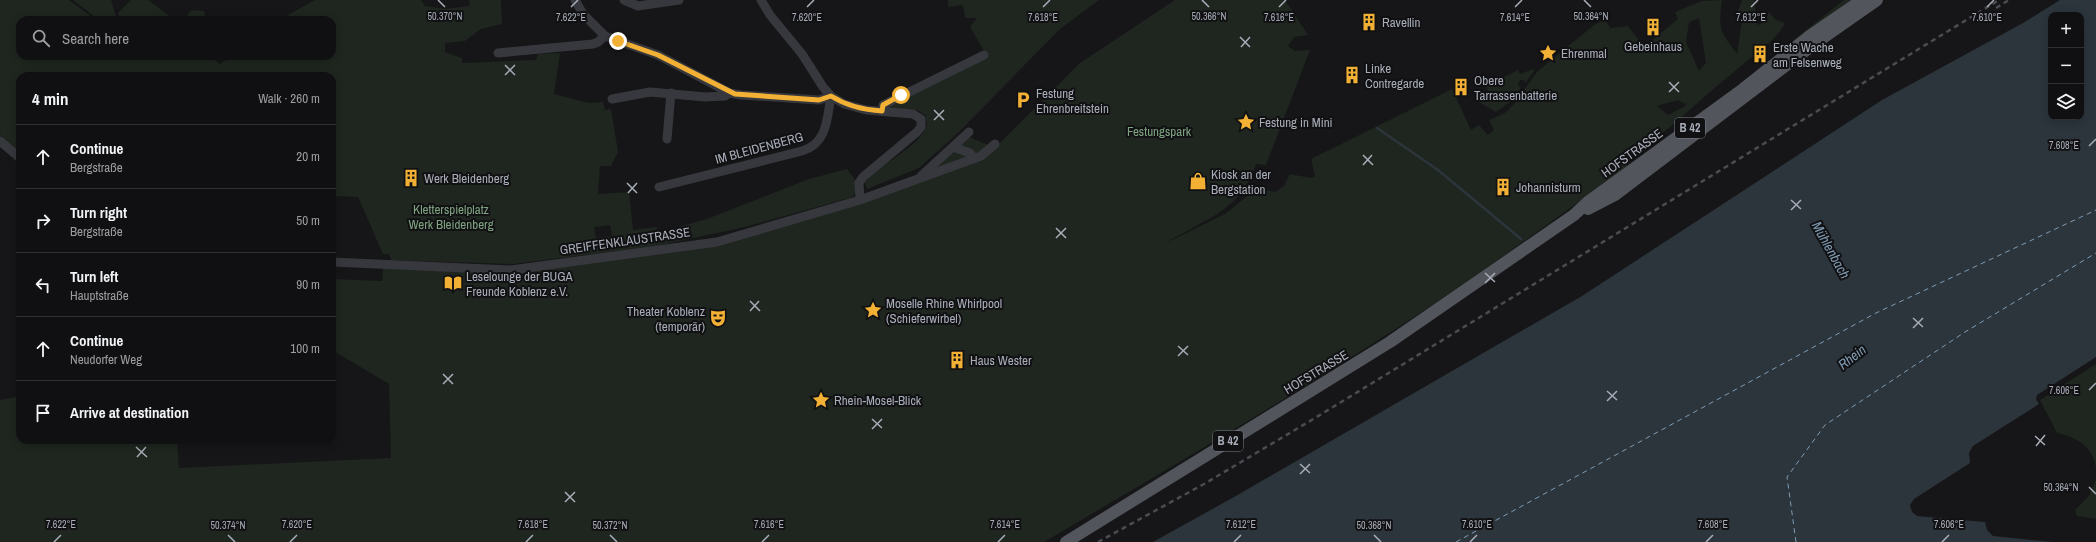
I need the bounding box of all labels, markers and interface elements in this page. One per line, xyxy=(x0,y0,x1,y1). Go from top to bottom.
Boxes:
text: 50.370°N xyxy=(428,10,463,23)
text: 50.366°N xyxy=(1192,10,1227,23)
text: 50.364°N xyxy=(1574,10,1609,23)
text: 7.622°E xyxy=(556,11,586,24)
text: 7.620°E xyxy=(792,11,822,24)
text: 7.618°E xyxy=(1028,11,1058,24)
text: 7.616°E xyxy=(1264,11,1294,24)
text: 7.614°E xyxy=(1500,11,1530,24)
text: 7.612°E xyxy=(1736,11,1766,24)
text: 7.610°E xyxy=(1972,11,2002,24)
building icon: Ravellin xyxy=(1359,12,1379,32)
map controls xyxy=(2048,12,2084,120)
button: + xyxy=(2048,12,2084,48)
place label: Ravellin xyxy=(1382,14,1421,31)
search box xyxy=(16,16,336,60)
building icon: Gebeinhaus xyxy=(1643,17,1663,37)
icon: search xyxy=(30,27,52,49)
text: Search here xyxy=(62,28,129,49)
route end xyxy=(609,32,627,50)
place label: Gebeinhaus xyxy=(1624,38,1682,55)
place label: Erste Wache am Felsenweg xyxy=(1773,39,1842,71)
place icon: Ehrenmal xyxy=(1538,43,1558,63)
building icon: Erste Wache am Felsenweg xyxy=(1750,44,1770,64)
place label: Ehrenmal xyxy=(1561,45,1607,62)
button: − xyxy=(2048,48,2084,84)
place label: Linke Contregarde xyxy=(1365,60,1424,92)
building icon: Linke Contregarde xyxy=(1342,65,1362,85)
place label: Obere Tarrassenbatterie xyxy=(1474,72,1557,104)
building icon: Obere Tarrassenbatterie xyxy=(1451,77,1471,97)
button: layers xyxy=(2048,84,2084,120)
place label: Festung Ehrenbreitstein xyxy=(1036,85,1109,117)
route start xyxy=(892,86,910,104)
text: 4 min xyxy=(32,87,68,110)
text: Walk · 260 m xyxy=(258,90,320,107)
parking icon: Festung Ehrenbreitstein xyxy=(1013,90,1033,110)
place icon: Festung in Mini xyxy=(1236,112,1256,132)
place label: Festung in Mini xyxy=(1259,114,1333,131)
road number: B 42 xyxy=(1675,118,1705,138)
park label: Festungspark xyxy=(1127,123,1192,140)
street label: HOFSTRASSE xyxy=(1598,125,1666,181)
street label: IM BLEIDENBERG xyxy=(713,128,805,168)
text: Continue xyxy=(70,138,123,159)
text: 7.608°E xyxy=(2049,139,2079,152)
icon: ahead xyxy=(32,146,54,168)
text: 20 m xyxy=(296,148,320,165)
text: Bergstraße xyxy=(70,159,123,176)
place label: Kiosk an der Bergstation xyxy=(1211,166,1271,198)
building icon: Werk Bleidenberg xyxy=(401,168,421,188)
place label: Werk Bleidenberg xyxy=(424,170,509,187)
shop icon: Kiosk an der Bergstation xyxy=(1188,171,1208,191)
building icon: Johannisturm xyxy=(1493,177,1513,197)
place label: Johannisturm xyxy=(1516,179,1581,196)
park label: Kletterspielplatz Werk Bleidenberg xyxy=(408,201,494,233)
text: Turn right xyxy=(70,202,127,223)
icon: right xyxy=(32,210,54,232)
text: 50 m xyxy=(296,212,320,229)
water label: Mühlenbach xyxy=(1808,218,1854,282)
text: Bergstraße xyxy=(70,223,123,240)
street label: GREIFFENKLAUSTRASSE xyxy=(559,223,691,259)
text: Turn left xyxy=(70,266,118,287)
place label: Leselounge der BUGA Freunde Koblenz e.V. xyxy=(466,268,574,300)
library icon: Leselounge der BUGA Freunde Koblenz e.V. xyxy=(443,273,463,293)
icon: left xyxy=(32,274,54,296)
text: 90 m xyxy=(296,276,320,293)
text: Hauptstraße xyxy=(70,287,129,304)
place label: Moselle Rhine Whirlpool (Schieferwirbel) xyxy=(886,295,1002,327)
place icon: Moselle Rhine Whirlpool (Schieferwirbel) xyxy=(863,300,883,320)
place label: Theater Koblenz (temporär) xyxy=(627,303,705,335)
theatre icon: Theater Koblenz (temporär) xyxy=(708,308,728,328)
text: Continue xyxy=(70,330,123,351)
icon: ahead xyxy=(32,338,54,360)
text: 100 m xyxy=(290,340,320,357)
water label: Rhein xyxy=(1834,340,1870,374)
street label: HOFSTRASSE xyxy=(1281,346,1351,398)
building icon: Haus Wester xyxy=(947,350,967,370)
text: Neudorfer Weg xyxy=(70,351,142,368)
place label: Haus Wester xyxy=(970,352,1032,369)
text: 7.606°E xyxy=(2049,384,2079,397)
place icon: Rhein-Mosel-Blick xyxy=(811,390,831,410)
place label: Rhein-Mosel-Blick xyxy=(834,392,922,409)
icon: arrive xyxy=(32,402,54,424)
text: Arrive at destination xyxy=(70,402,189,423)
road number: B 42 xyxy=(1213,431,1243,451)
text: 50.364°N xyxy=(2044,481,2079,494)
text: 7.622°E xyxy=(46,518,76,531)
text: 7.620°E xyxy=(282,518,312,531)
text: 7.618°E xyxy=(518,518,548,531)
text: 7.616°E xyxy=(754,518,784,531)
text: 7.614°E xyxy=(990,518,1020,531)
text: 7.612°E xyxy=(1226,518,1256,531)
text: 7.610°E xyxy=(1462,518,1492,531)
text: 7.608°E xyxy=(1698,518,1728,531)
text: 7.606°E xyxy=(1934,518,1964,531)
text: 50.374°N xyxy=(211,519,246,532)
text: 50.372°N xyxy=(593,519,628,532)
text: 50.368°N xyxy=(1357,519,1392,532)

